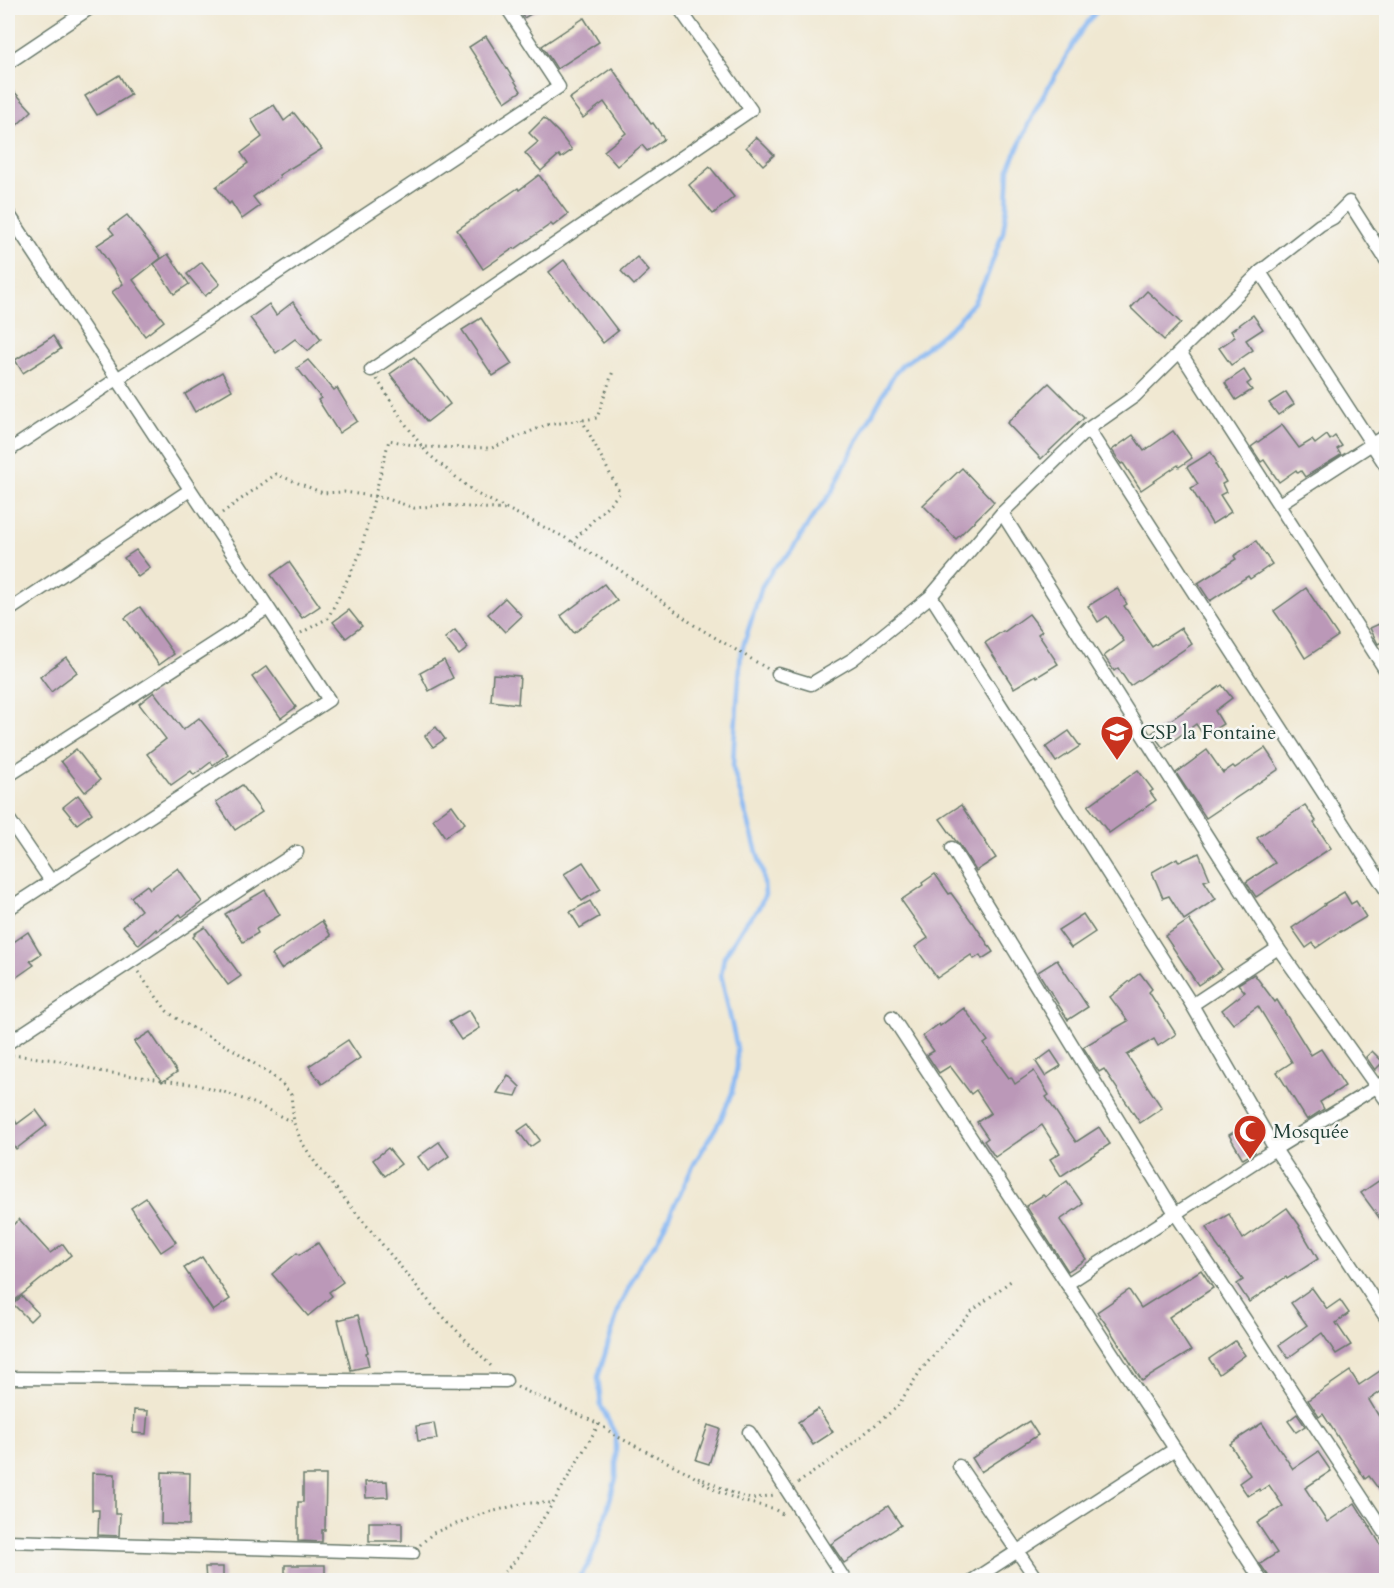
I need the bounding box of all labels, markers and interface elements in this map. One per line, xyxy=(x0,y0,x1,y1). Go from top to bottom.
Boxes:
school or university icon: CSP la Fontaine xyxy=(1099,714,1135,761)
place label: CSP la Fontaine xyxy=(1140,719,1276,746)
mosque icon: Mosquée xyxy=(1232,1113,1268,1160)
place label: Mosquée xyxy=(1273,1118,1349,1145)

